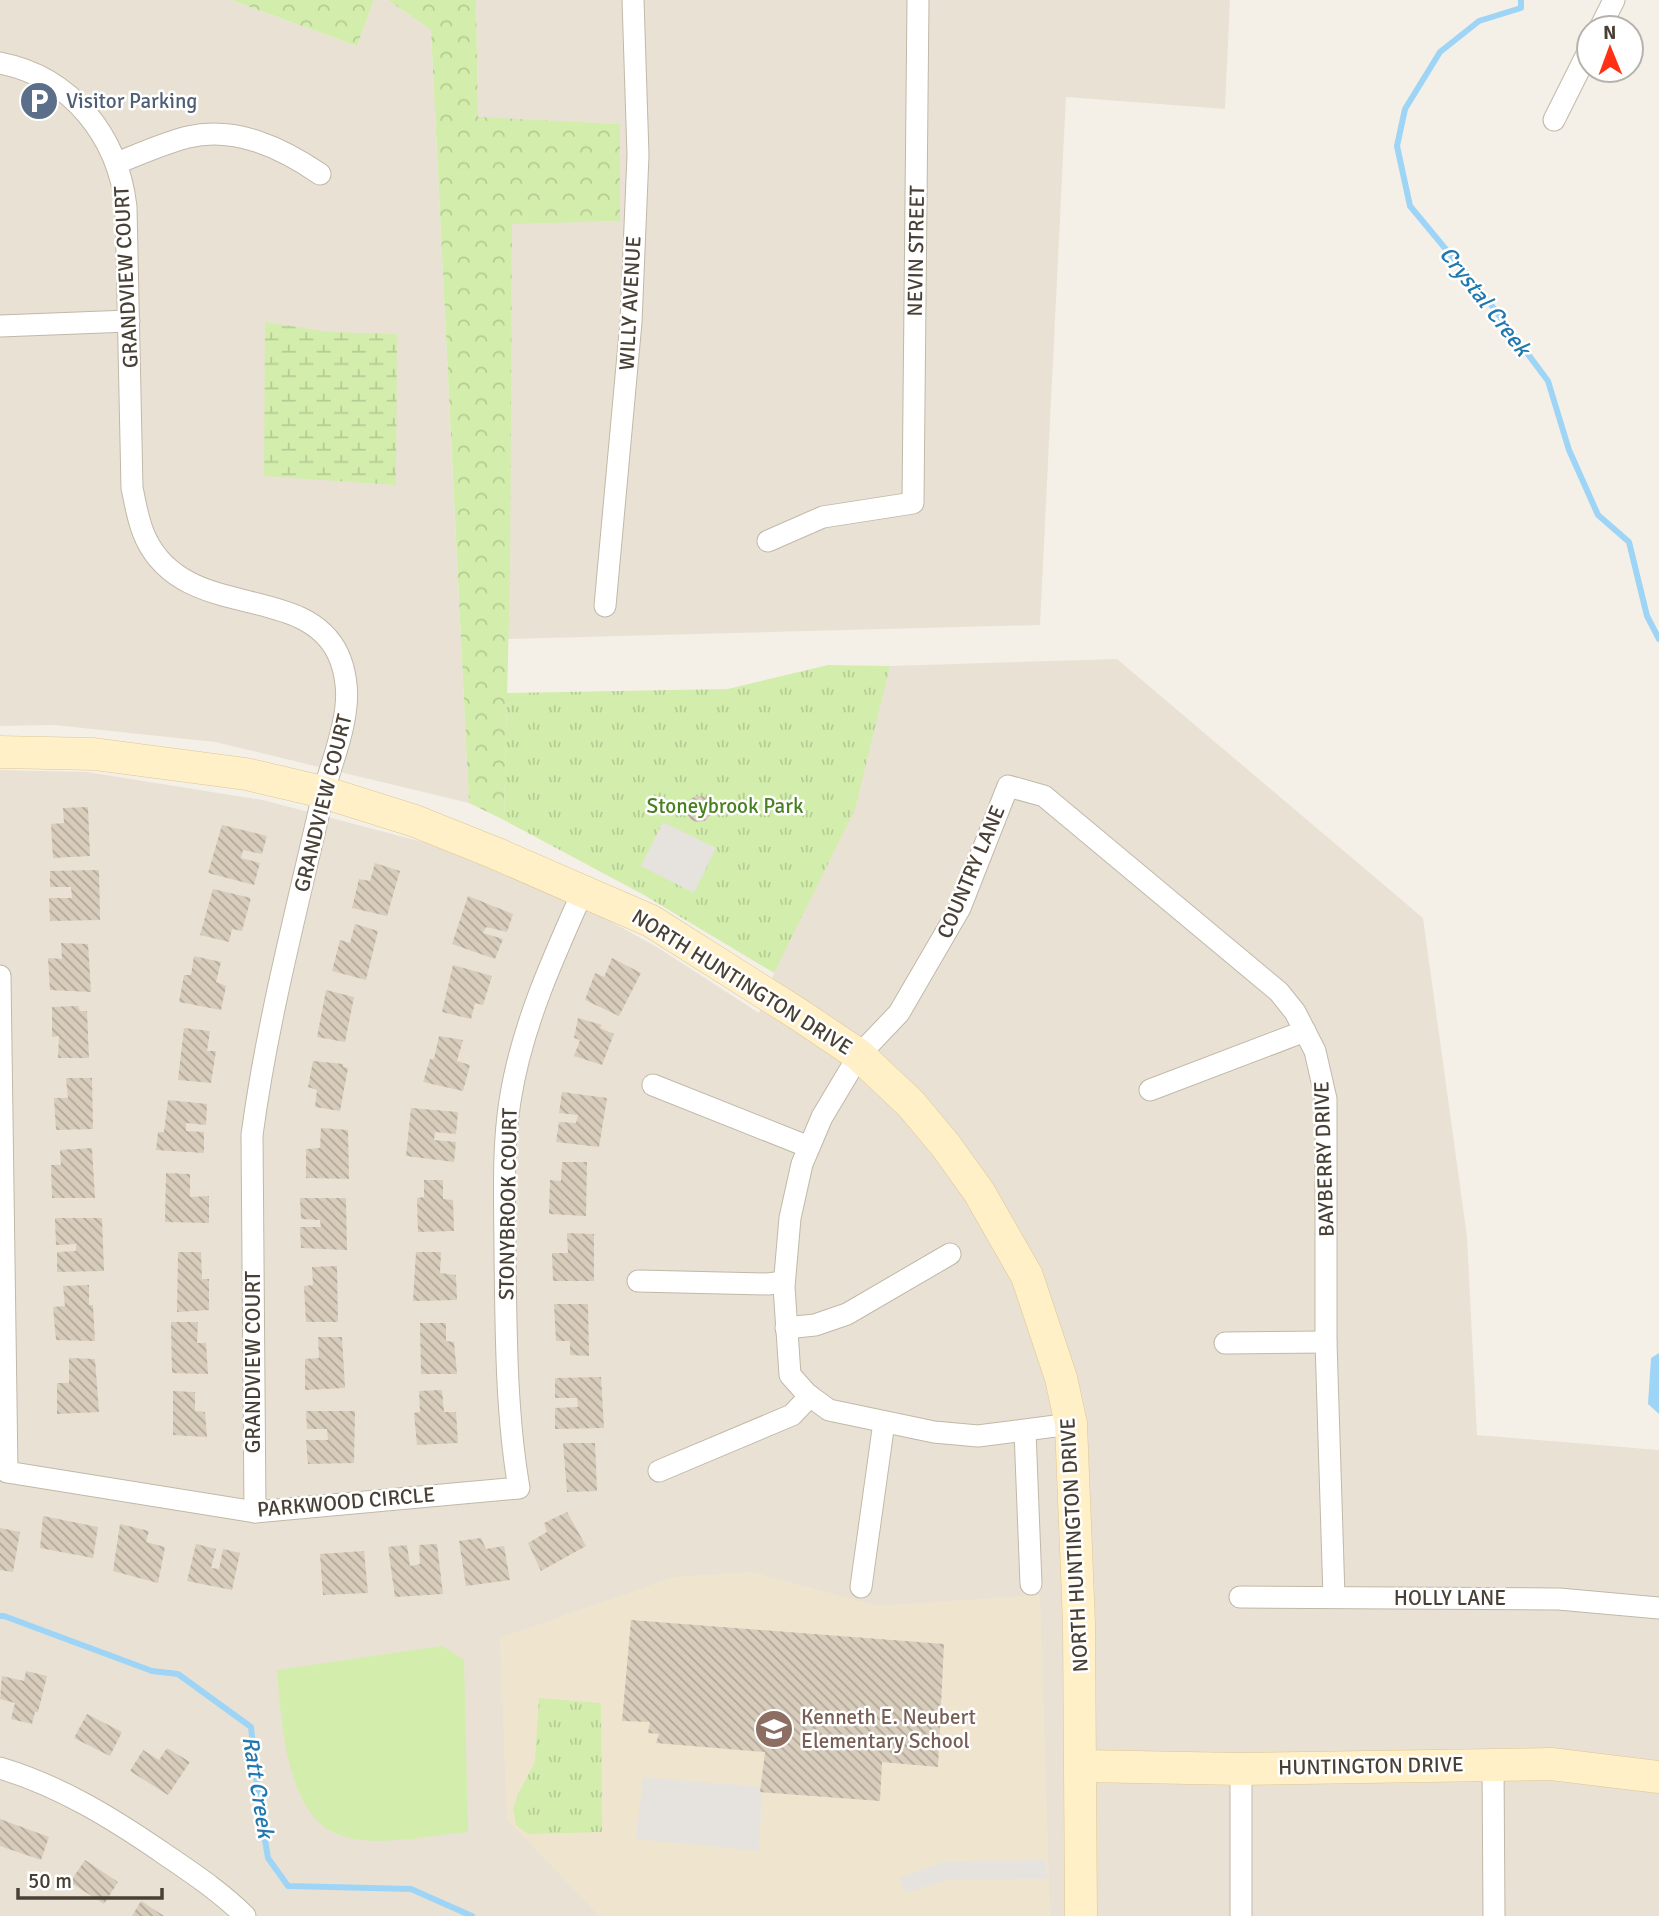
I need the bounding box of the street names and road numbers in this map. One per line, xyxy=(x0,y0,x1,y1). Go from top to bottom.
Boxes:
street label: NEVIN STREET xyxy=(902,184,930,317)
street label: GRANDVIEW COURT xyxy=(108,185,144,369)
street label: WILLY AVENUE xyxy=(613,235,647,371)
street label: GRANDVIEW COURT xyxy=(288,711,358,895)
street label: COUNTRY LANE xyxy=(931,802,1011,942)
street label: NORTH HUNTINGTON DRIVE xyxy=(627,903,857,1061)
street label: BAYBERRY DRIVE xyxy=(1308,1081,1340,1237)
street label: STONYBROOK COURT xyxy=(493,1107,523,1300)
street label: GRANDVIEW COURT xyxy=(240,1270,266,1453)
street label: NORTH HUNTINGTON DRIVE xyxy=(1054,1417,1094,1673)
street label: PARKWOOD CIRCLE xyxy=(256,1481,436,1523)
street label: HOLLY LANE xyxy=(1394,1585,1506,1611)
street label: HUNTINGTON DRIVE xyxy=(1278,1751,1464,1781)

